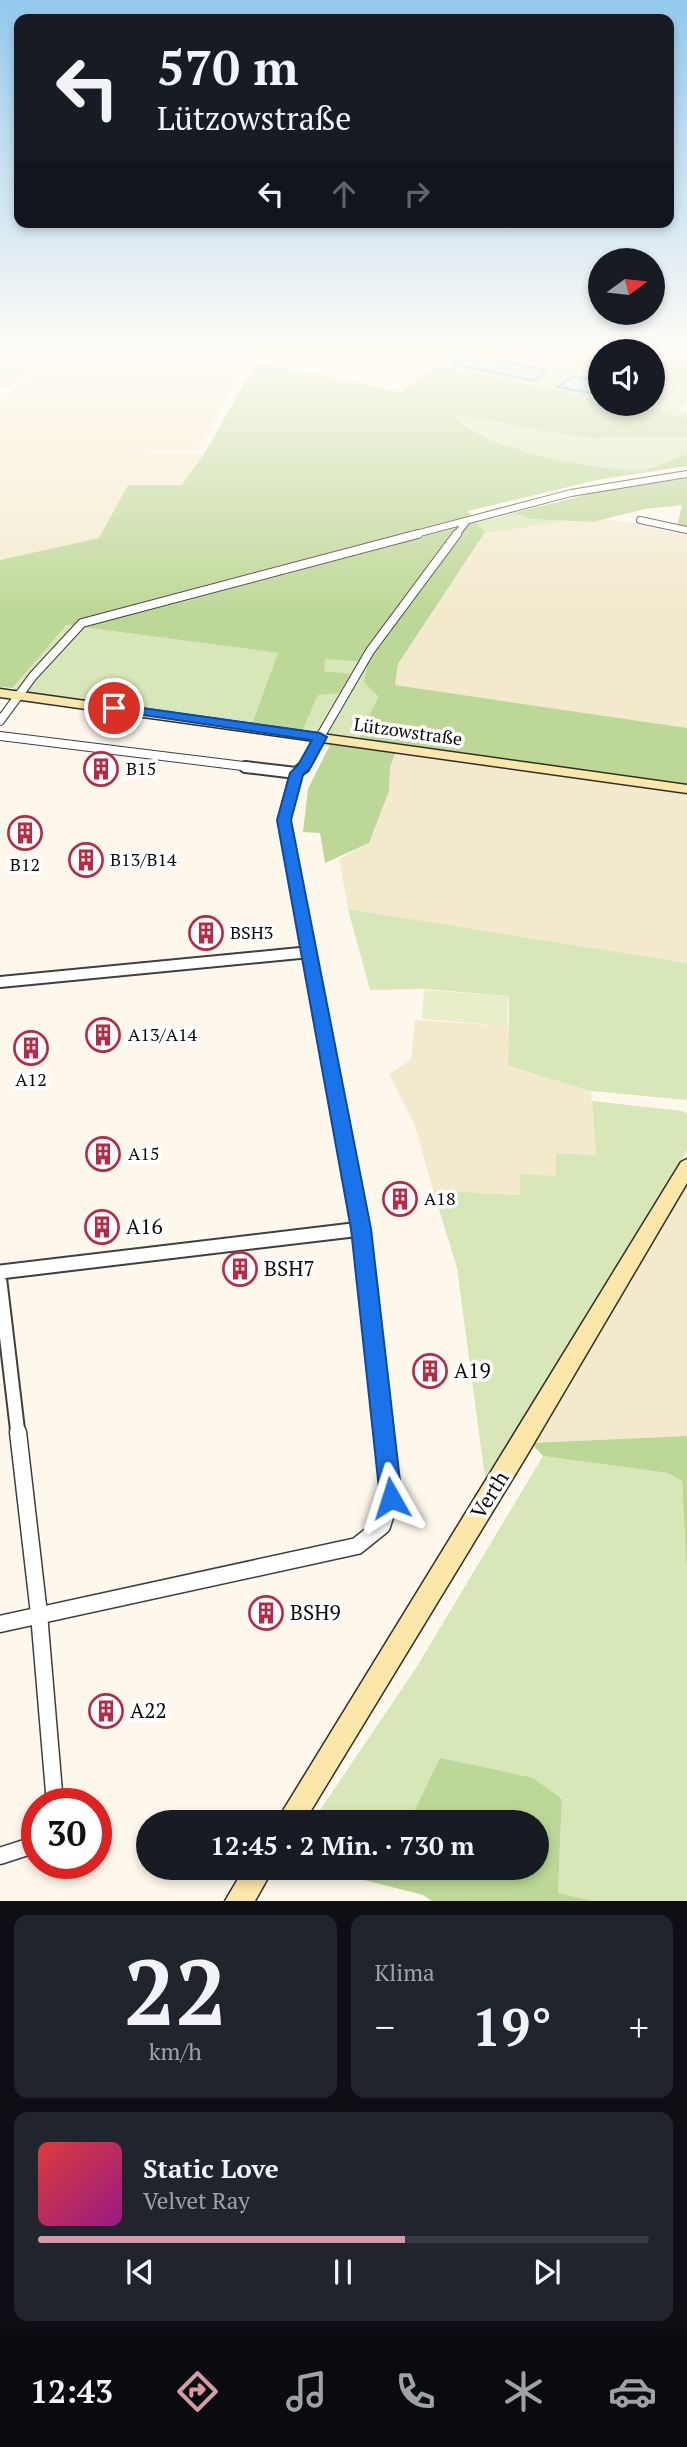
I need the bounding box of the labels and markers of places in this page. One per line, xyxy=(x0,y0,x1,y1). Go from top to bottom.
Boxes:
pin xyxy=(84,678,144,738)
building icon: B15 xyxy=(82,750,120,788)
place label: B15 xyxy=(126,756,156,780)
building icon: B12 xyxy=(6,814,44,852)
building icon: B13/B14 xyxy=(67,841,105,879)
place label: B13/B14 xyxy=(110,847,177,871)
place label: B12 xyxy=(10,852,40,876)
building icon: BSH3 xyxy=(187,914,225,952)
place label: BSH3 xyxy=(230,920,273,944)
building icon: A13/A14 xyxy=(84,1016,122,1054)
place label: A13/A14 xyxy=(128,1022,198,1046)
building icon: A12 xyxy=(12,1029,50,1067)
place label: A12 xyxy=(15,1067,47,1091)
building icon: A15 xyxy=(84,1135,122,1173)
place label: A15 xyxy=(128,1141,159,1165)
building icon: A18 xyxy=(381,1180,419,1218)
place label: A18 xyxy=(424,1186,455,1210)
building icon: A16 xyxy=(83,1208,121,1246)
place label: A16 xyxy=(126,1212,163,1240)
building icon: BSH7 xyxy=(221,1250,259,1288)
place label: BSH7 xyxy=(264,1254,315,1282)
building icon: A19 xyxy=(411,1352,449,1390)
place label: A19 xyxy=(454,1356,491,1384)
building icon: BSH9 xyxy=(247,1594,285,1632)
place label: BSH9 xyxy=(290,1598,341,1626)
building icon: A22 xyxy=(87,1692,125,1730)
place label: A22 xyxy=(130,1696,167,1724)

